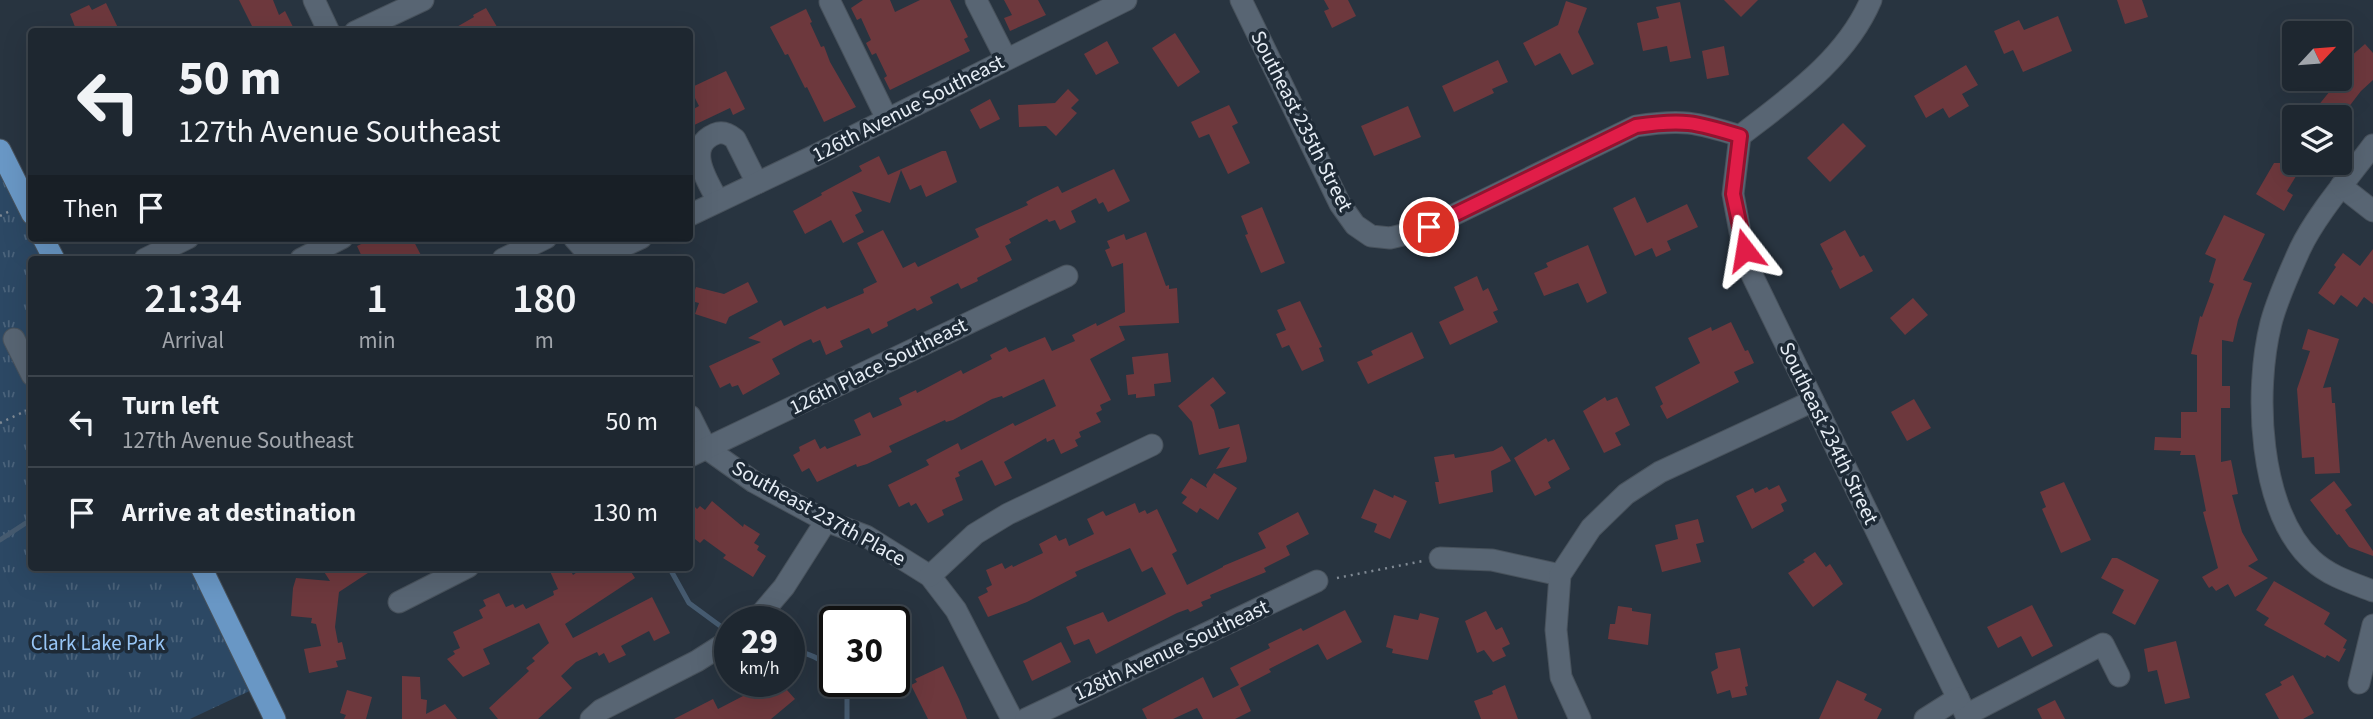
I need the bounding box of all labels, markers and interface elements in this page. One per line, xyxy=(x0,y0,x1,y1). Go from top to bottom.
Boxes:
north arrow xyxy=(2282,21,2352,91)
map controls xyxy=(2282,21,2352,175)
street label: Southeast 235th Street xyxy=(1243,25,1361,217)
text: 50 m xyxy=(178,44,282,114)
street label: 126th Avenue Southeast xyxy=(807,47,1009,169)
icon: left xyxy=(63,56,154,147)
button: layers xyxy=(2282,105,2352,175)
text: 127th Avenue Southeast xyxy=(178,109,501,155)
icon: arrive xyxy=(132,189,170,227)
text: Then xyxy=(63,190,118,227)
pin xyxy=(1399,197,1459,257)
icon: arrive xyxy=(1410,208,1448,246)
position arrow xyxy=(1708,213,1782,287)
text: 21:34 xyxy=(144,269,242,329)
text: 1 xyxy=(366,269,388,329)
text: 180 xyxy=(512,269,577,329)
street label: 126th Place Southeast xyxy=(784,310,972,422)
text: Arrival xyxy=(162,324,224,357)
text: min xyxy=(358,324,396,357)
text: m xyxy=(535,324,554,357)
street label: Southeast 234th Street xyxy=(1772,337,1886,529)
text: Turn left xyxy=(122,387,219,424)
icon: left xyxy=(63,403,101,441)
text: 50 m xyxy=(605,403,658,440)
text: 127th Avenue Southeast xyxy=(122,424,354,457)
street label: Southeast 237th Place xyxy=(727,453,911,573)
icon: arrive xyxy=(63,494,101,532)
text: Arrive at destination xyxy=(122,494,356,531)
text: 130 m xyxy=(592,494,658,531)
street label: 128th Avenue Southeast xyxy=(1069,592,1273,708)
speed limit sign: 30 xyxy=(819,606,910,697)
text: 29 xyxy=(741,617,778,667)
park label: Clark Lake Park xyxy=(31,628,166,658)
text: km/h xyxy=(740,656,779,681)

